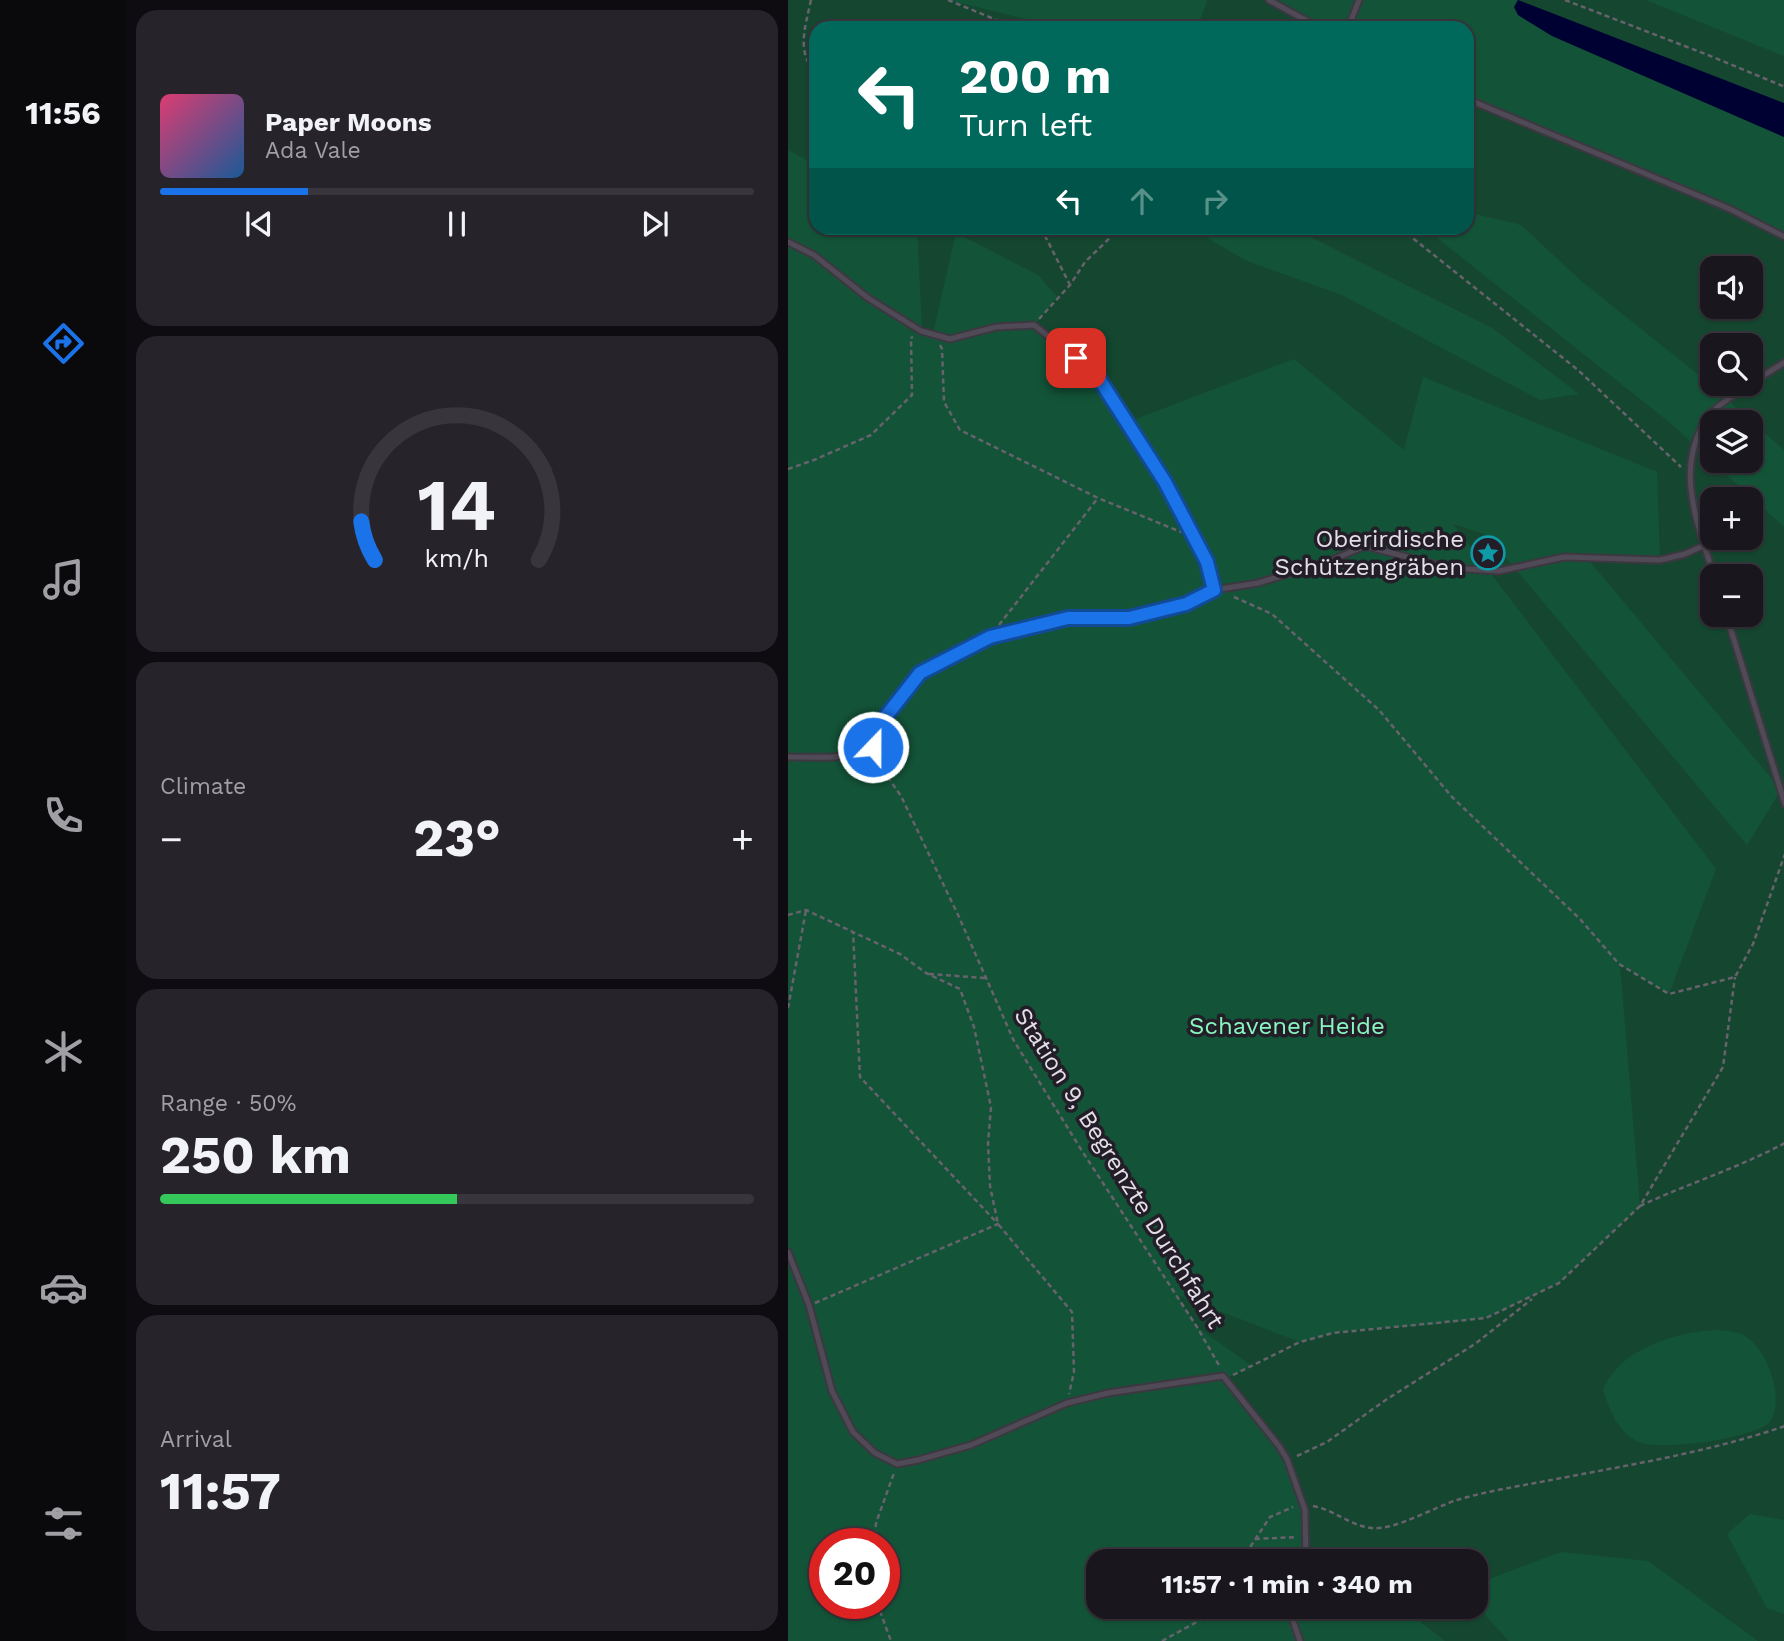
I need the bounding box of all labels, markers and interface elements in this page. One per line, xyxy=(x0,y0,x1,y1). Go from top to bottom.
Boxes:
text: 200 m xyxy=(959,47,1111,105)
icon: left xyxy=(844,49,935,140)
text: 11:56 xyxy=(25,94,101,132)
text: Turn left xyxy=(959,106,1092,144)
text: Paper Moons xyxy=(265,107,432,137)
text: Ada Vale xyxy=(265,137,361,164)
icon: left xyxy=(1050,182,1088,220)
icon: ahead xyxy=(1123,182,1161,220)
icon: right xyxy=(1196,182,1234,220)
icon: previous xyxy=(240,205,278,243)
icon: pause xyxy=(438,205,476,243)
icon: next xyxy=(636,205,674,243)
map controls xyxy=(1700,256,1763,627)
button: sound xyxy=(1700,256,1763,319)
icon: directions xyxy=(39,319,88,368)
pin xyxy=(1046,328,1106,388)
button: search xyxy=(1700,333,1763,396)
icon: arrive xyxy=(1057,339,1095,377)
button: layers xyxy=(1700,410,1763,473)
text: 14 xyxy=(418,463,496,549)
button: + xyxy=(1700,487,1763,550)
place label: Oberirdische Schützengräben xyxy=(1275,525,1464,581)
place icon: Oberirdische Schützengräben xyxy=(1469,534,1507,572)
text: km/h xyxy=(425,544,489,573)
icon: music xyxy=(39,555,88,604)
button: − xyxy=(1700,564,1763,627)
position arrow xyxy=(836,710,910,784)
text: Climate xyxy=(160,773,246,800)
icon: phone xyxy=(39,791,88,840)
text: 23° xyxy=(413,808,501,869)
text: − xyxy=(160,817,183,861)
text: + xyxy=(731,817,754,861)
street label: Station 9, Begrenzte Durchfahrt xyxy=(1008,1003,1230,1333)
park label: Schavener Heide xyxy=(1189,1012,1385,1040)
icon: climate xyxy=(39,1027,88,1076)
text: Range · 50% xyxy=(160,1090,296,1117)
text: 250 km xyxy=(160,1125,351,1186)
icon: car xyxy=(39,1263,88,1312)
text: Arrival xyxy=(160,1426,232,1453)
text: 11:57 xyxy=(160,1461,281,1522)
icon: filters xyxy=(39,1499,88,1548)
speed limit sign: 20 xyxy=(809,1528,900,1619)
text: 11:57 · 1 min · 340 m xyxy=(1161,1569,1413,1599)

